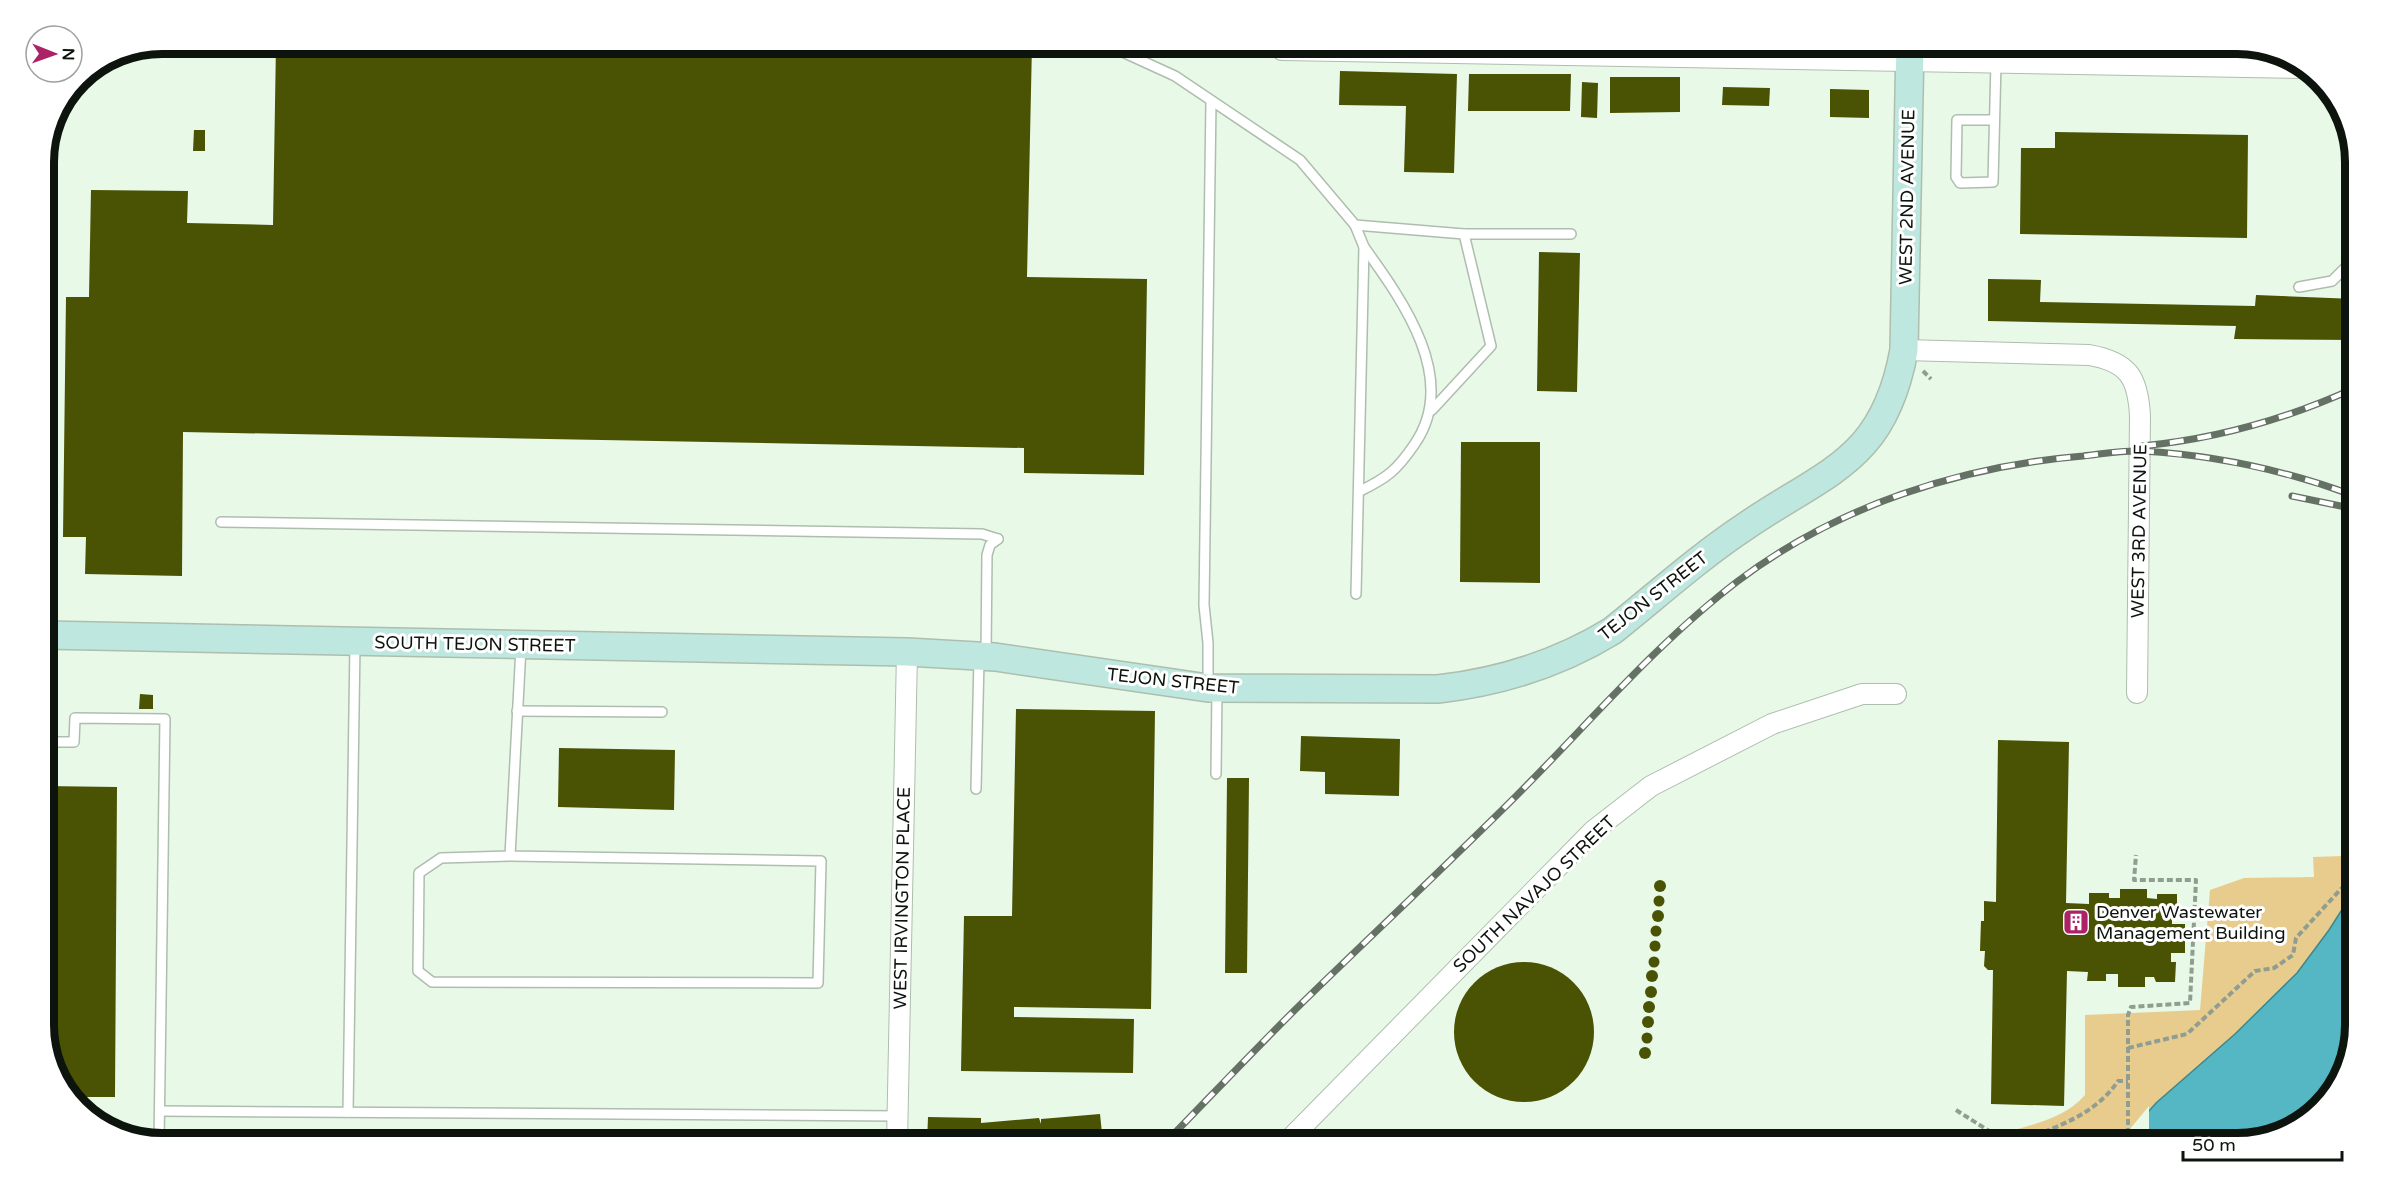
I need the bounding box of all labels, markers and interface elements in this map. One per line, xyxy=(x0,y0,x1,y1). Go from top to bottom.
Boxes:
north arrow xyxy=(24,24,84,84)
text: N xyxy=(58,48,78,61)
street label: WEST 2ND AVENUE xyxy=(1894,109,1920,285)
street label: WEST 3RD AVENUE xyxy=(2126,444,2152,618)
street label: TEJON STREET xyxy=(1594,546,1712,646)
street label: SOUTH TEJON STREET xyxy=(374,631,576,657)
street label: TEJON STREET xyxy=(1106,663,1240,699)
street label: WEST IRVINGTON PLACE xyxy=(889,786,915,1010)
street label: SOUTH NAVAJO STREET xyxy=(1448,811,1620,977)
place label: Denver Wastewater Management Building xyxy=(2096,901,2286,944)
building icon: Denver Wastewater Management Building xyxy=(2061,907,2091,937)
scale bar xyxy=(2183,1124,2342,1162)
text: 50 m xyxy=(2192,1134,2236,1156)

